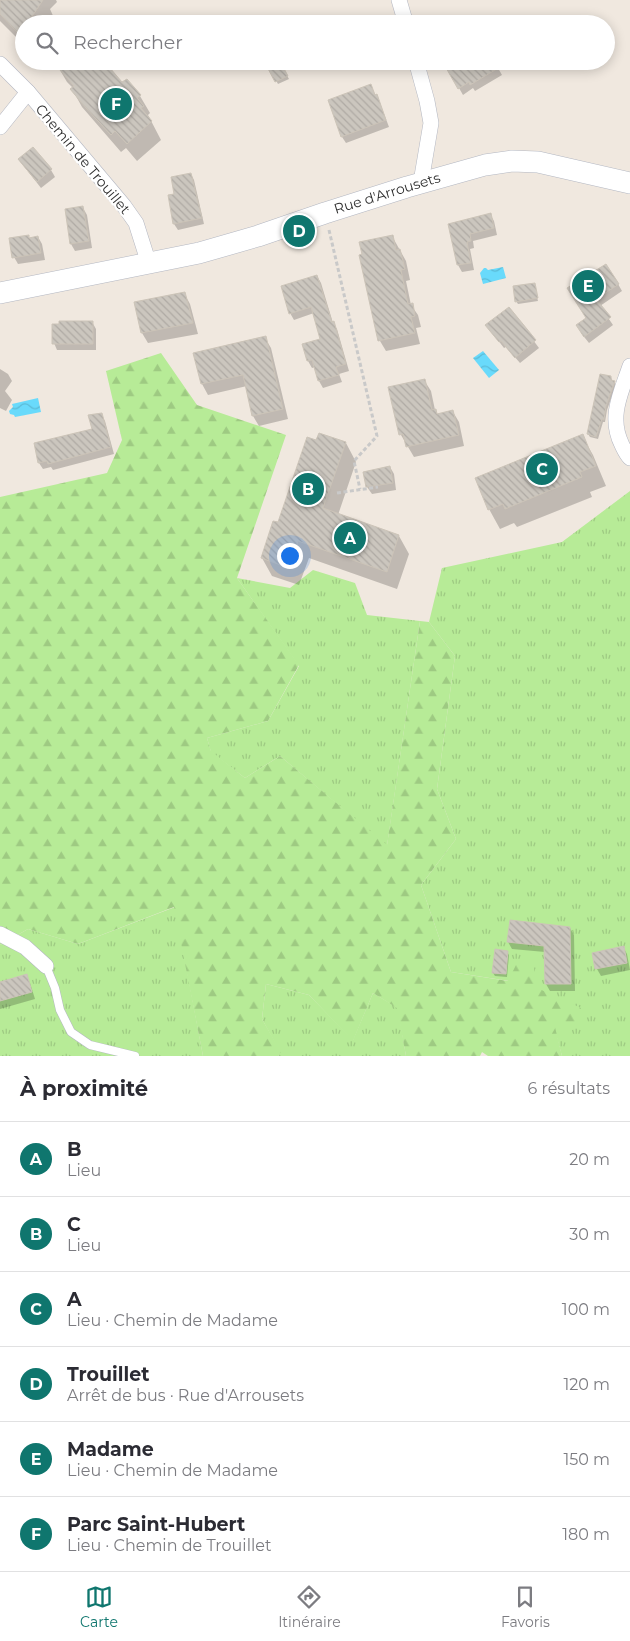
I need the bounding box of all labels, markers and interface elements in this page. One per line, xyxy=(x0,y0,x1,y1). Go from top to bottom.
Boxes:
search box xyxy=(15,15,615,70)
icon: search xyxy=(33,29,61,57)
text: Rechercher xyxy=(73,31,183,54)
pin: F xyxy=(100,85,132,123)
street label: Chemin de Trouillet xyxy=(32,100,134,218)
street label: Rue d'Arrousets xyxy=(332,168,443,218)
pin: D xyxy=(283,212,315,250)
pin: E xyxy=(572,267,604,305)
pin: C xyxy=(526,450,558,488)
pin: B xyxy=(292,470,324,508)
pin: A xyxy=(334,519,366,557)
your location xyxy=(277,543,303,569)
text: À proximité xyxy=(20,1076,148,1101)
text: 6 résultats xyxy=(528,1079,610,1098)
text: B xyxy=(67,1138,82,1161)
text: A xyxy=(30,1150,42,1169)
text: 20 m xyxy=(569,1150,610,1169)
text: Lieu xyxy=(67,1161,101,1180)
text: C xyxy=(67,1213,81,1236)
text: B xyxy=(30,1225,42,1244)
text: 30 m xyxy=(569,1225,610,1244)
text: Lieu xyxy=(67,1236,101,1255)
text: A xyxy=(67,1288,82,1311)
text: C xyxy=(30,1300,42,1319)
text: 100 m xyxy=(562,1300,610,1319)
text: Lieu · Chemin de Madame xyxy=(67,1311,278,1330)
text: Trouillet xyxy=(67,1363,149,1386)
text: D xyxy=(29,1375,43,1394)
text: 120 m xyxy=(563,1375,610,1394)
text: Arrêt de bus · Rue d'Arrousets xyxy=(67,1386,304,1405)
text: Madame xyxy=(67,1438,154,1461)
text: E xyxy=(31,1450,41,1469)
text: 150 m xyxy=(563,1450,610,1469)
text: Lieu · Chemin de Madame xyxy=(67,1461,278,1480)
text: Parc Saint-Hubert xyxy=(67,1513,245,1536)
text: F xyxy=(31,1525,41,1544)
text: 180 m xyxy=(562,1525,610,1544)
text: Lieu · Chemin de Trouillet xyxy=(67,1536,271,1555)
tab: Carte xyxy=(80,1583,118,1631)
tab: Itinéraire xyxy=(278,1583,341,1631)
tab: Favoris xyxy=(501,1583,550,1631)

